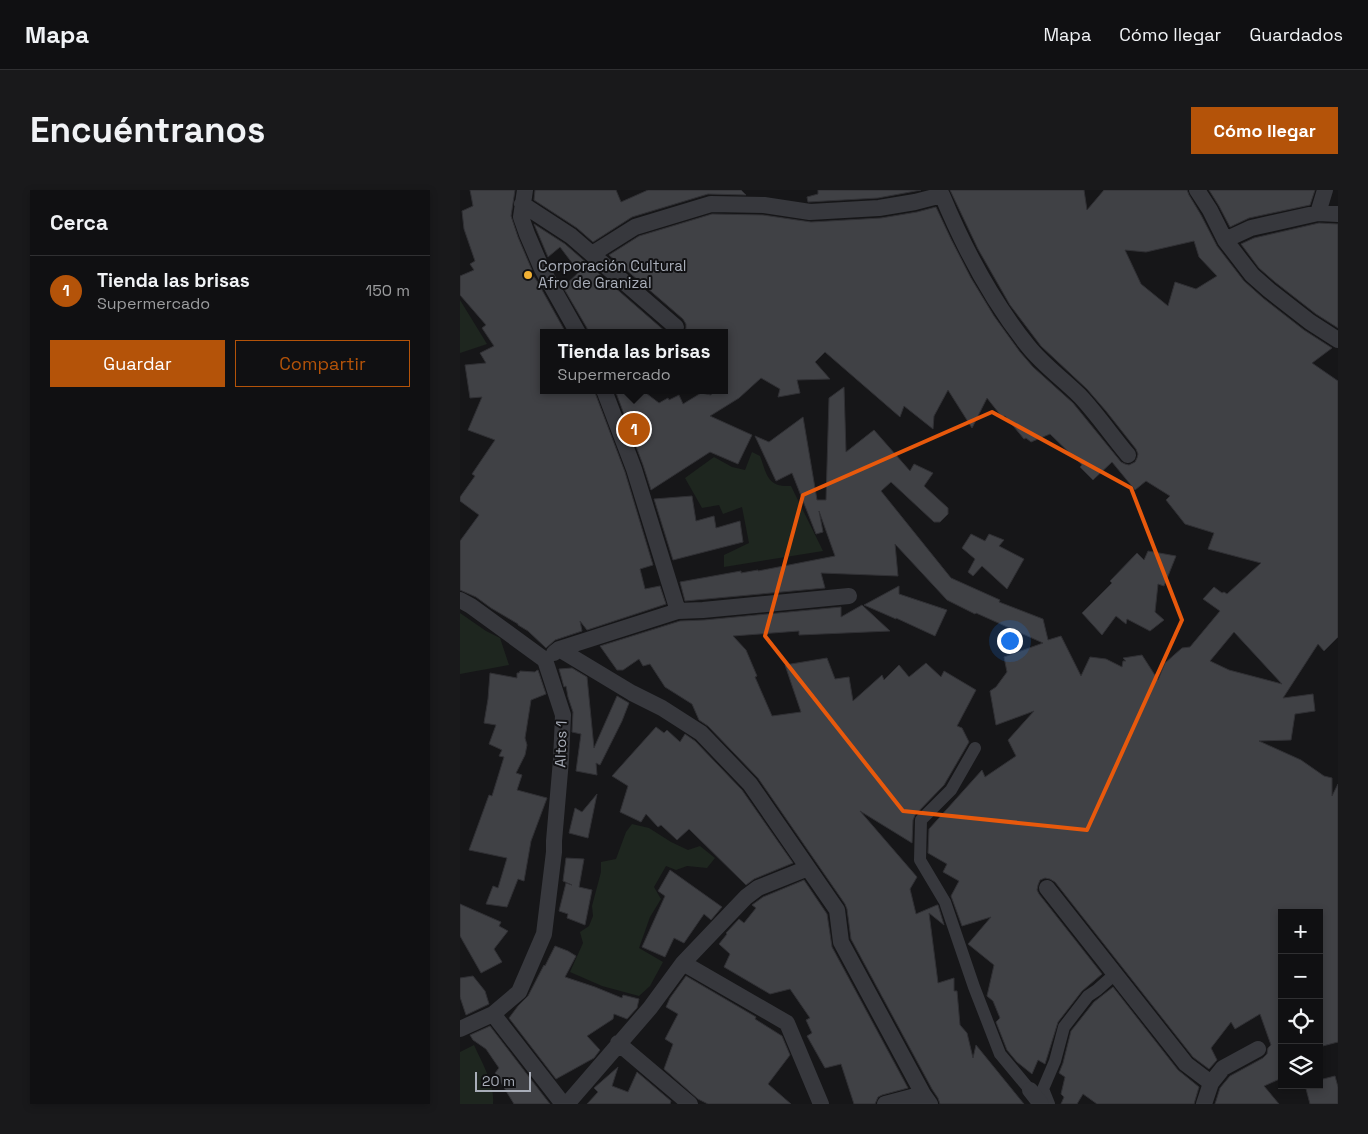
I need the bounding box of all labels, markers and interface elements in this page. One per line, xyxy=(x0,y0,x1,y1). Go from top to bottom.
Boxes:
text: Mapa xyxy=(25,19,89,50)
text: Mapa xyxy=(1043,23,1091,46)
text: Cómo llegar xyxy=(1119,23,1221,46)
text: Guardados xyxy=(1249,23,1343,46)
button: Cómo llegar xyxy=(1191,107,1338,154)
text: Encuéntranos xyxy=(30,108,265,152)
text: Cerca xyxy=(50,209,108,236)
place label: Corporación Cultural Afro de Granizal xyxy=(538,256,687,292)
text: Tienda las brisas xyxy=(97,268,250,293)
marker: Corporación Cultural Afro de Granizal xyxy=(522,269,534,281)
text: 1 xyxy=(62,280,70,301)
text: 150 m xyxy=(366,280,410,301)
text: Supermercado xyxy=(97,293,210,314)
popup xyxy=(540,329,728,394)
text: Tienda las brisas xyxy=(558,339,710,364)
button: Guardar xyxy=(50,340,225,387)
button: Compartir xyxy=(235,340,410,387)
text: Supermercado xyxy=(558,364,671,385)
pin: 1 xyxy=(618,410,650,448)
your location xyxy=(997,628,1023,654)
street label: Altos 1 xyxy=(550,720,571,768)
map controls xyxy=(1278,909,1323,1089)
button: + xyxy=(1278,909,1323,954)
button: − xyxy=(1278,954,1323,999)
button: locate xyxy=(1278,999,1323,1044)
button: layers xyxy=(1278,1044,1323,1089)
scale bar xyxy=(475,1069,531,1092)
text: 20 m xyxy=(482,1072,515,1090)

